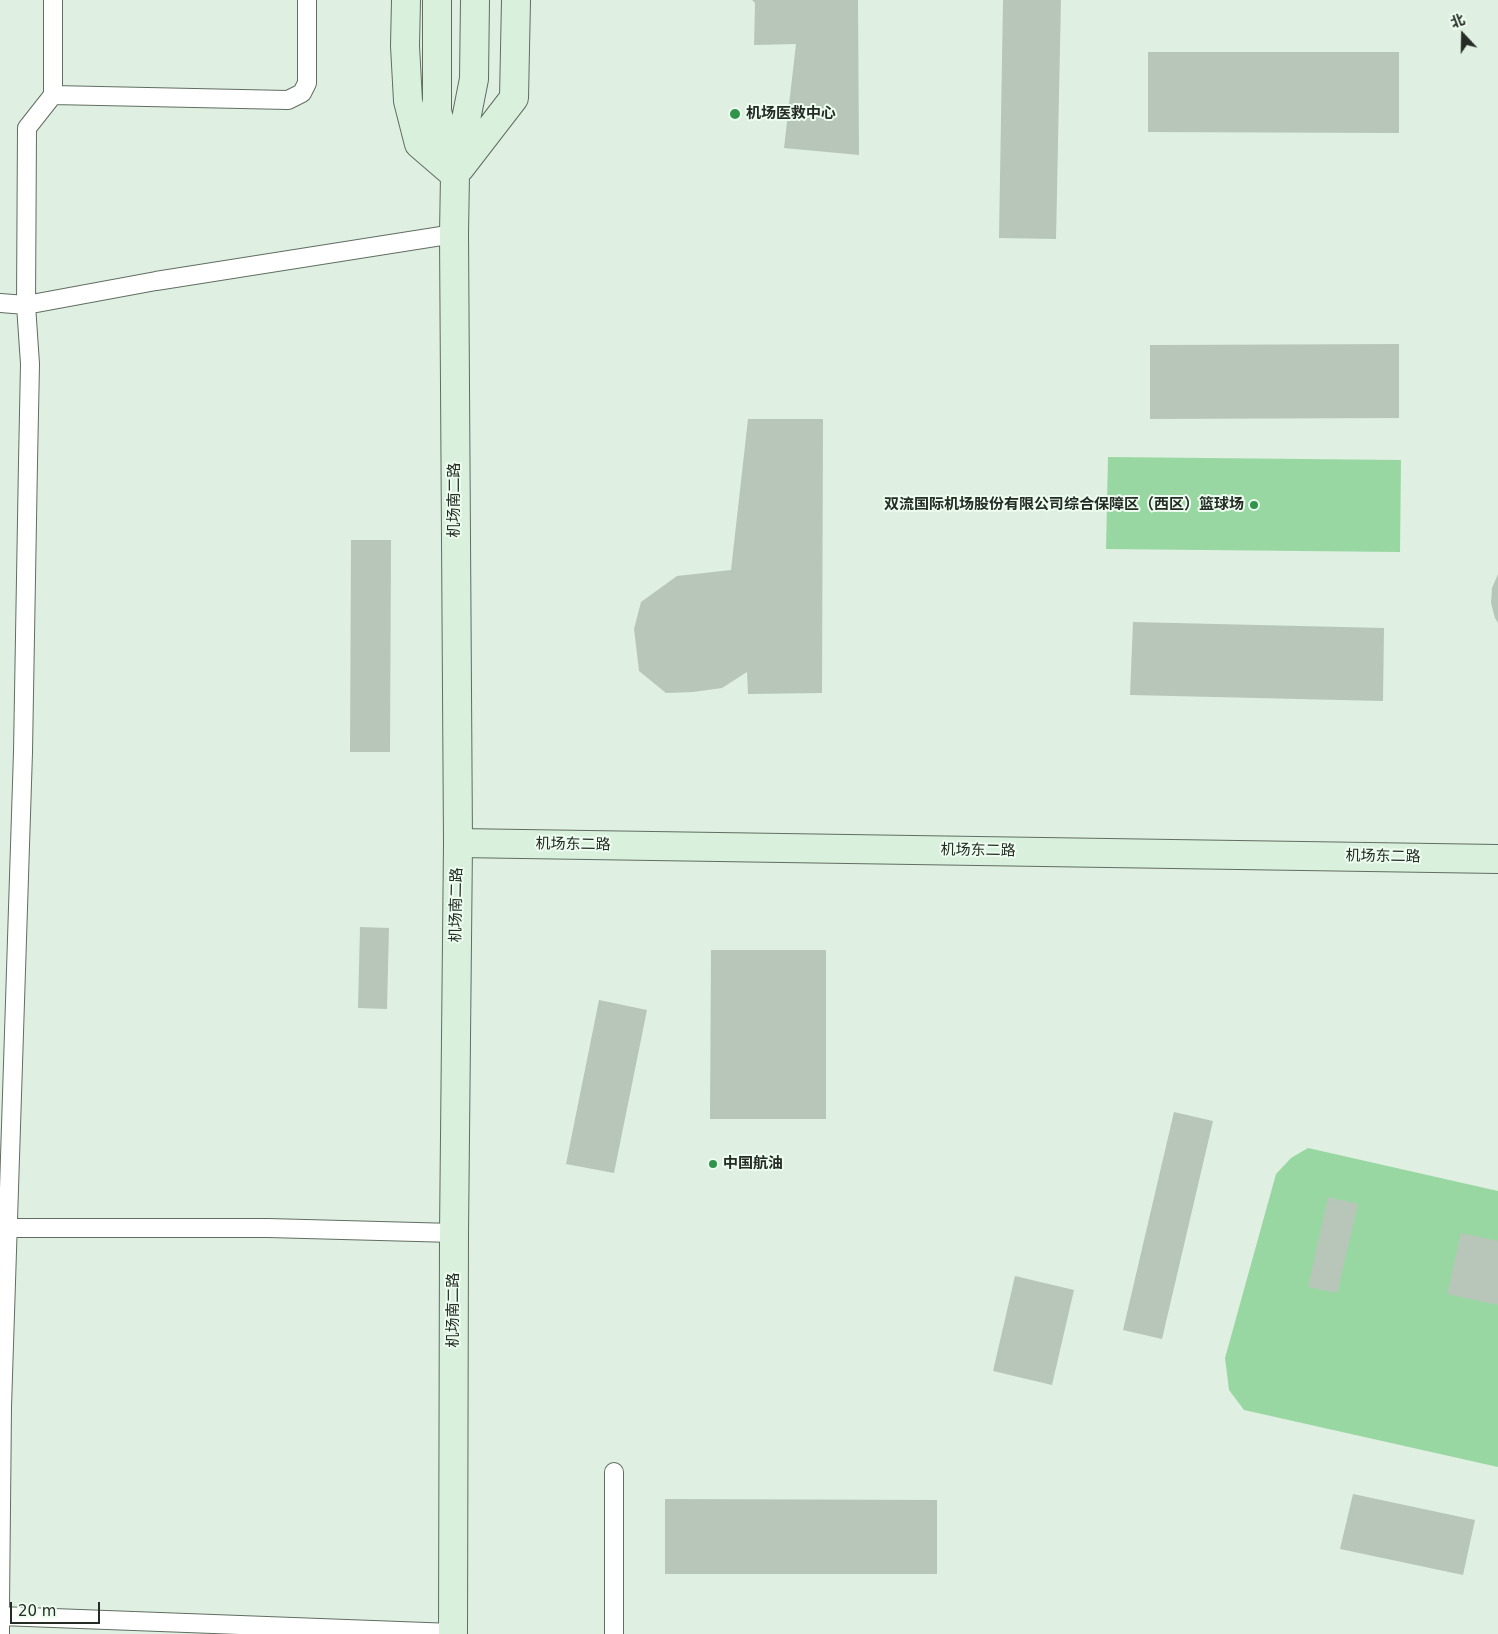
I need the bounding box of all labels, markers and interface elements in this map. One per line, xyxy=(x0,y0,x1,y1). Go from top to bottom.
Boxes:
north arrow xyxy=(1438,10,1488,60)
text: 北 xyxy=(1448,11,1467,31)
place label: 机场医救中心 xyxy=(746,105,836,123)
marker: 机场医救中心 xyxy=(728,107,742,121)
street label: 机场南二路 xyxy=(446,463,464,537)
place label: 双流国际机场股份有限公司综合保障区（西区）篮球场 xyxy=(884,496,1244,514)
marker: 双流国际机场股份有限公司综合保障区（西区）篮球场 xyxy=(1248,499,1260,511)
street label: 机场东二路 xyxy=(535,835,611,855)
street label: 机场东二路 xyxy=(940,841,1016,861)
street label: 机场东二路 xyxy=(1345,847,1421,867)
street label: 机场南二路 xyxy=(447,867,467,943)
place label: 中国航油 xyxy=(723,1155,783,1173)
marker: 中国航油 xyxy=(707,1158,719,1170)
street label: 机场南二路 xyxy=(445,1273,463,1347)
scale bar xyxy=(12,1592,102,1624)
text: 20 m xyxy=(18,1602,56,1620)

